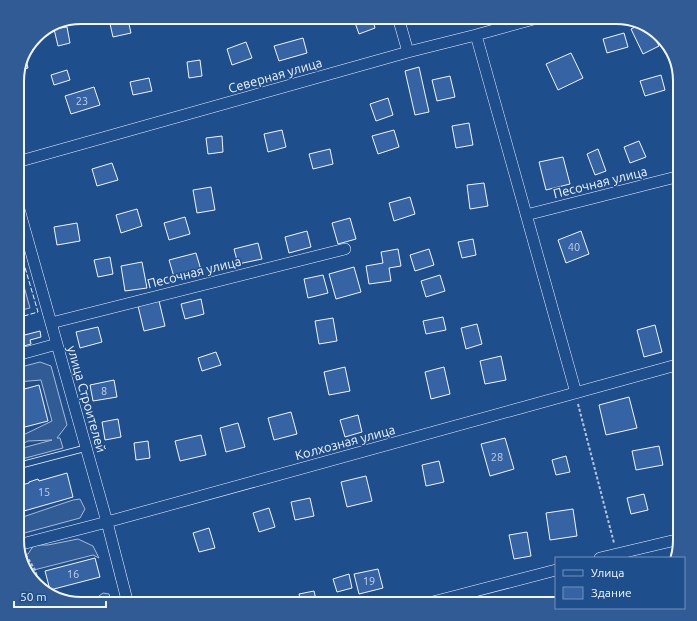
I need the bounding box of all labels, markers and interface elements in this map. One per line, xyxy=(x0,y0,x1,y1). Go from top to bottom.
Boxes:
street label: Северная улица xyxy=(226,55,324,95)
house number: 23 xyxy=(76,95,88,107)
street label: Песочная улица xyxy=(552,164,648,200)
house number: 40 xyxy=(568,241,580,253)
street label: Песочная улица xyxy=(146,254,242,290)
street label: улица Строителей xyxy=(65,344,109,454)
house number: 8 xyxy=(101,385,107,397)
street label: Колхозная улица xyxy=(293,422,397,462)
house number: 28 xyxy=(491,451,503,463)
house number: 15 xyxy=(38,486,50,498)
legend xyxy=(555,557,685,609)
text: Улица xyxy=(591,566,624,579)
house number: 16 xyxy=(67,568,79,580)
house number: 19 xyxy=(363,575,375,587)
scale bar xyxy=(14,583,106,609)
text: Здание xyxy=(591,586,632,599)
text: 50 m xyxy=(20,590,47,603)

